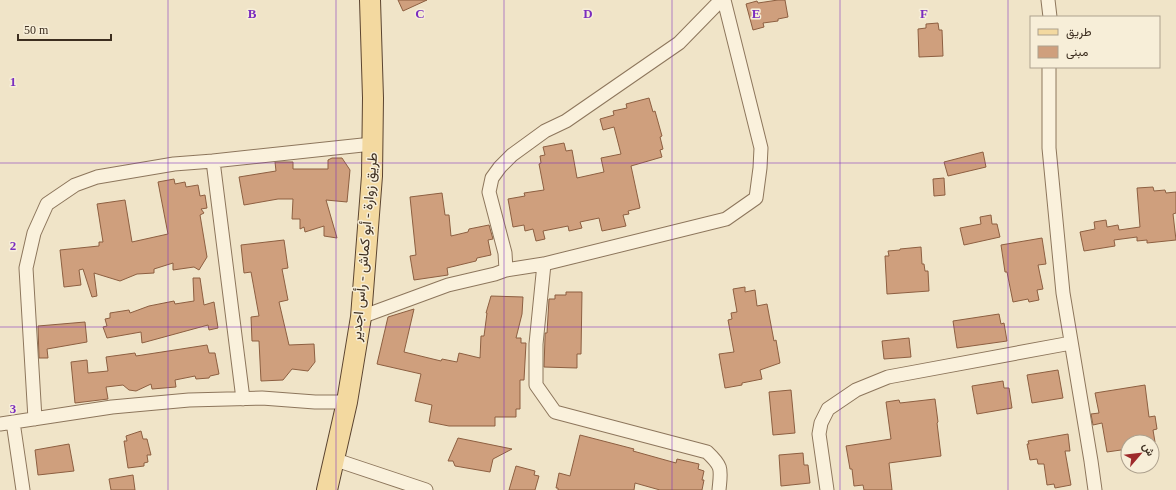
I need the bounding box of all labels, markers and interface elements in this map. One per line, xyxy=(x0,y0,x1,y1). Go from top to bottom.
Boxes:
text: B xyxy=(248,6,257,21)
text: C xyxy=(415,6,425,21)
text: D xyxy=(583,6,593,21)
text: E xyxy=(752,6,760,21)
text: F xyxy=(920,6,928,21)
scale bar xyxy=(18,16,111,42)
legend xyxy=(1030,16,1160,68)
text: 50 m xyxy=(24,23,49,37)
text: طريق xyxy=(1066,25,1092,40)
text: مبنى xyxy=(1066,45,1088,60)
text: 1 xyxy=(10,74,16,89)
street label: طريق زوارة - أبو كماش - رأس اجدير xyxy=(349,152,381,343)
text: 2 xyxy=(10,238,16,253)
text: 3 xyxy=(10,401,17,416)
north arrow xyxy=(1120,434,1160,474)
text: ش xyxy=(1140,441,1157,458)

